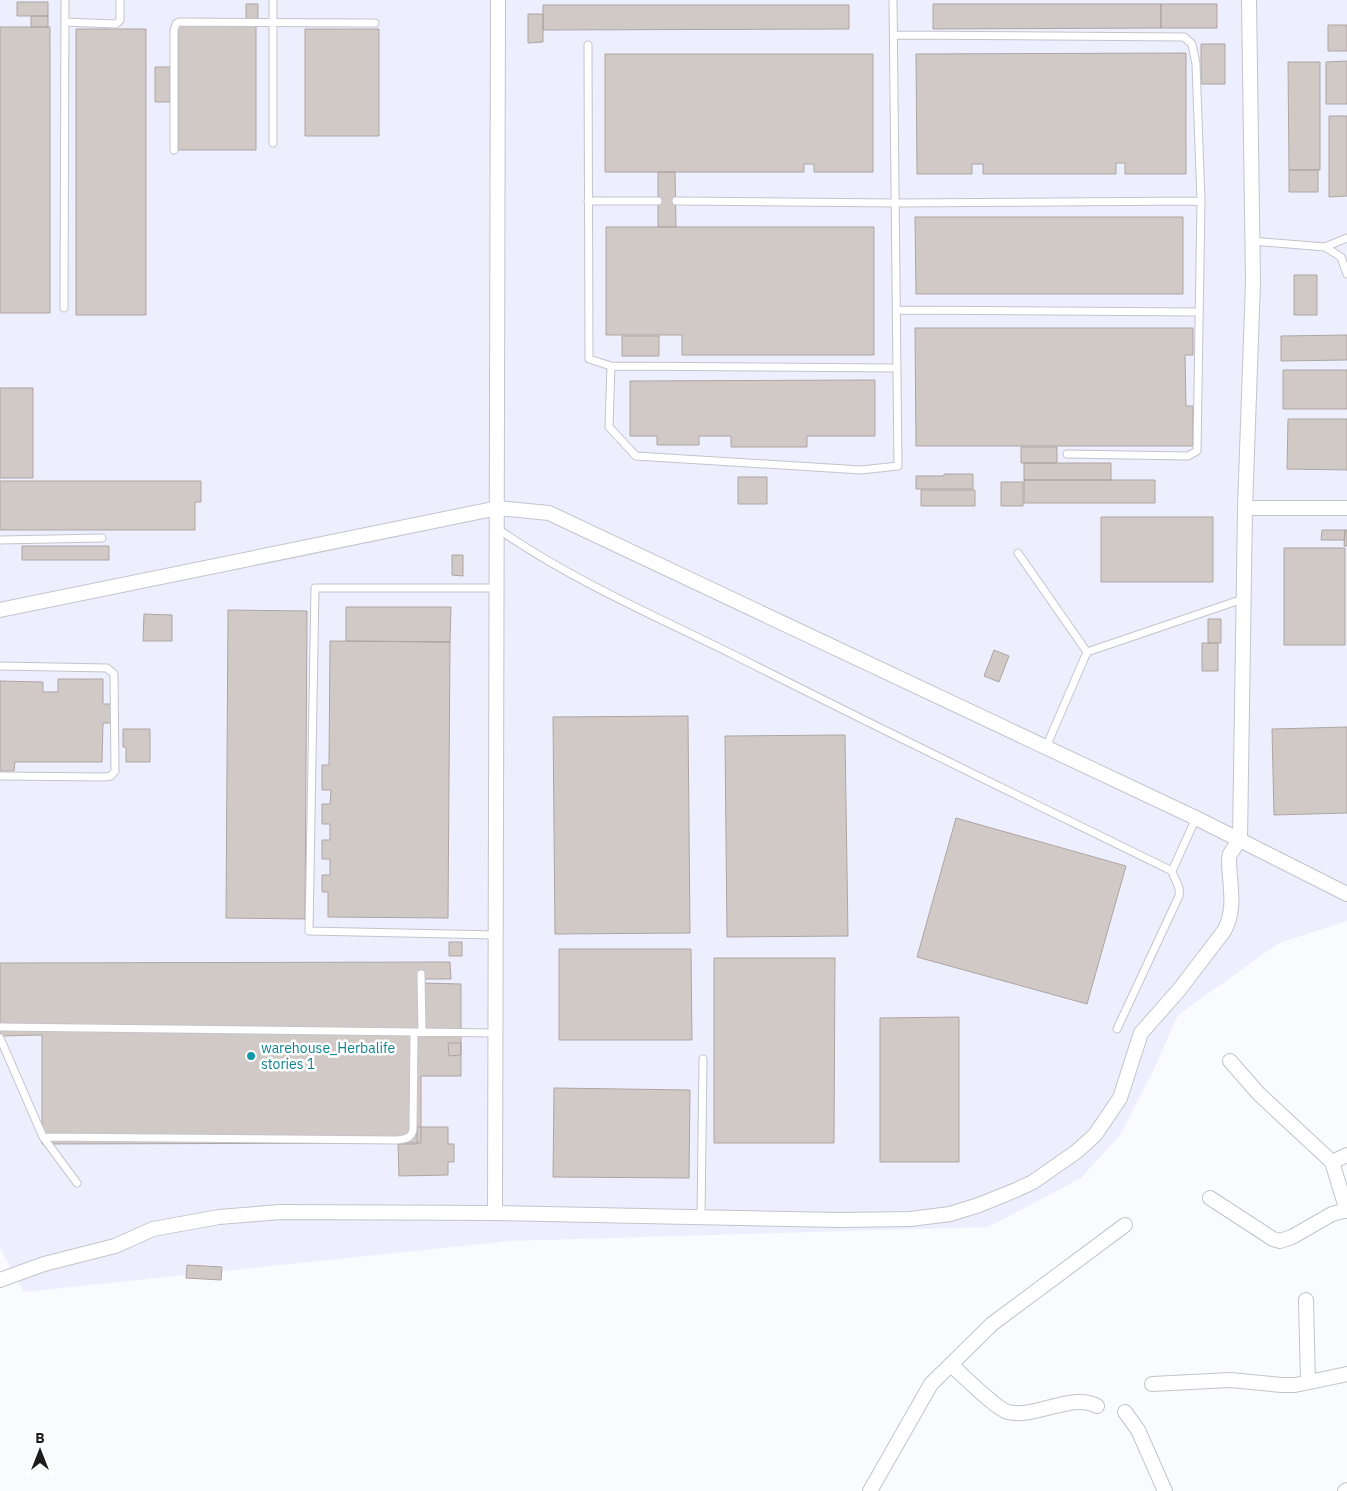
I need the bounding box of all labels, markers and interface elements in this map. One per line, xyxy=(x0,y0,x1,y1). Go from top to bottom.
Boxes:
place label: warehouse_Herbalife stories 1 xyxy=(261,1039,395,1073)
marker: warehouse_Herbalife stories 1 xyxy=(245,1050,257,1062)
north arrow xyxy=(15,1426,65,1476)
text: B xyxy=(35,1429,45,1447)

